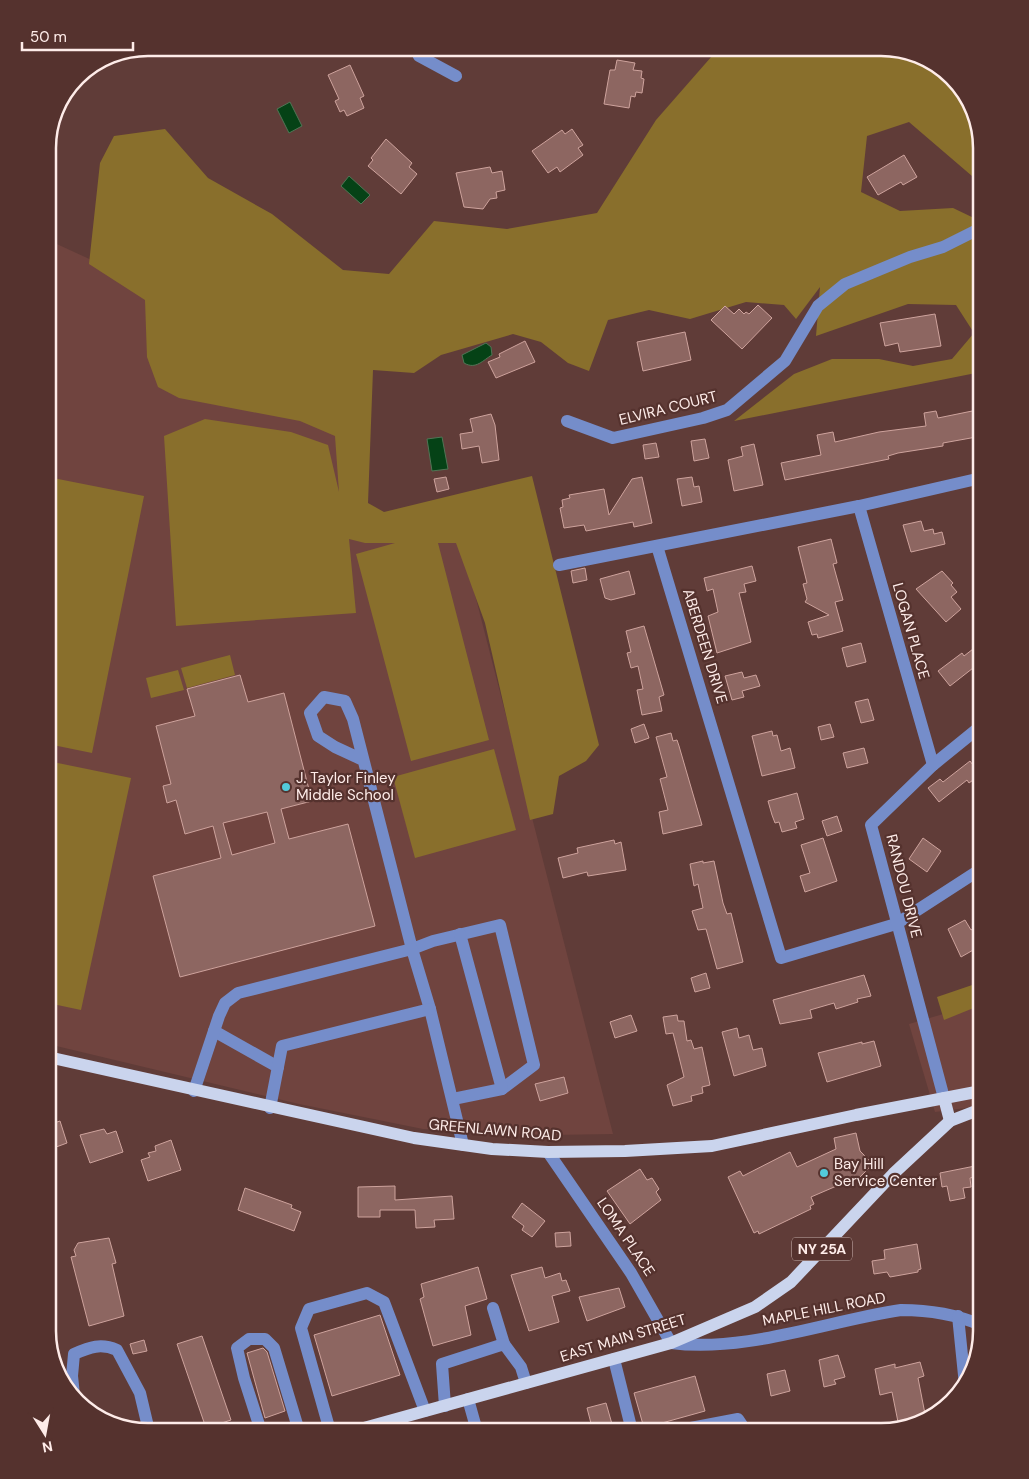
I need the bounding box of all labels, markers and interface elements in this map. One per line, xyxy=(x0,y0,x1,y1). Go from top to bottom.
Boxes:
scale bar xyxy=(22,20,134,52)
text: 50 m xyxy=(30,27,67,47)
street label: ELVIRA COURT xyxy=(617,386,719,430)
street label: LOGAN PLACE xyxy=(888,580,934,682)
street label: ABERDEEN DRIVE xyxy=(678,586,732,706)
place label: J. Taylor Finley Middle School xyxy=(296,768,396,805)
marker: J. Taylor Finley Middle School xyxy=(280,781,292,793)
street label: RANDOU DRIVE xyxy=(881,832,927,940)
street label: GREENLAWN ROAD xyxy=(428,1114,562,1146)
place label: Bay Hill Service Center xyxy=(834,1154,937,1191)
marker: Bay Hill Service Center xyxy=(818,1167,830,1179)
street label: LOMA PLACE xyxy=(592,1194,660,1280)
road number: NY 25A xyxy=(792,1238,852,1260)
street label: MAPLE HILL ROAD xyxy=(761,1287,887,1331)
street label: EAST MAIN STREET xyxy=(557,1309,689,1367)
north arrow xyxy=(20,1409,70,1459)
text: N xyxy=(41,1437,54,1457)

